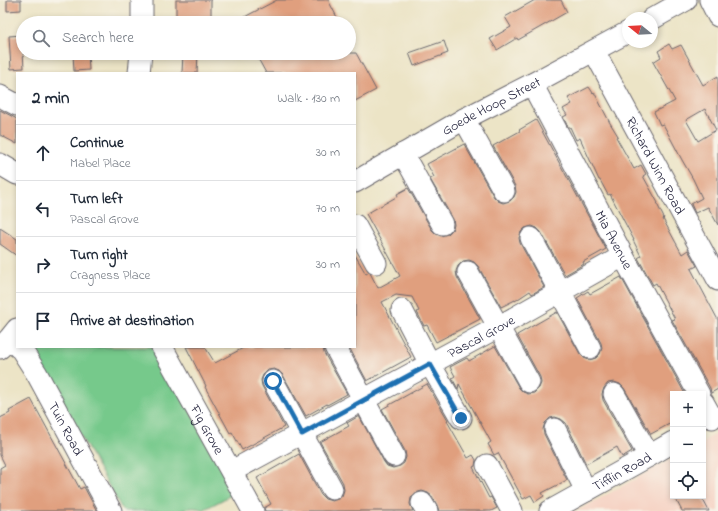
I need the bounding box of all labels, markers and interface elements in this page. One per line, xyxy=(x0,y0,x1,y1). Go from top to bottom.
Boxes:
north arrow xyxy=(622,12,658,48)
search box xyxy=(16,16,356,60)
icon: search xyxy=(30,27,52,49)
text: Search here xyxy=(62,27,134,49)
street label: Goede Hoop Street xyxy=(438,72,545,142)
text: 2 min xyxy=(32,86,69,111)
text: Walk · 130 m xyxy=(277,89,340,108)
street label: Richard Winn Road xyxy=(620,113,690,219)
text: Continue xyxy=(70,132,124,154)
icon: ahead xyxy=(32,142,54,164)
text: 30 m xyxy=(316,143,340,162)
text: Mabel Place xyxy=(70,154,131,173)
text: Turn left xyxy=(70,188,123,210)
icon: left xyxy=(32,198,54,220)
text: 70 m xyxy=(316,199,340,218)
street label: Mia Avenue xyxy=(589,207,638,274)
text: Pascal Grove xyxy=(70,210,139,229)
text: Turn right xyxy=(70,244,128,266)
icon: right xyxy=(32,254,54,276)
text: 30 m xyxy=(316,255,340,274)
text: Cragness Place xyxy=(70,266,150,285)
icon: arrive xyxy=(32,310,54,332)
text: Arrive at destination xyxy=(70,310,194,332)
street label: Pascal Grove xyxy=(444,310,520,364)
route start xyxy=(264,372,282,390)
map controls xyxy=(670,391,706,499)
button: + xyxy=(670,391,706,427)
street label: Tuin Road xyxy=(42,398,88,460)
street label: Fig Grove xyxy=(184,400,229,459)
route end xyxy=(452,409,470,427)
button: − xyxy=(670,427,706,463)
street label: Tifflin Road xyxy=(589,448,656,497)
button: locate xyxy=(670,463,706,499)

